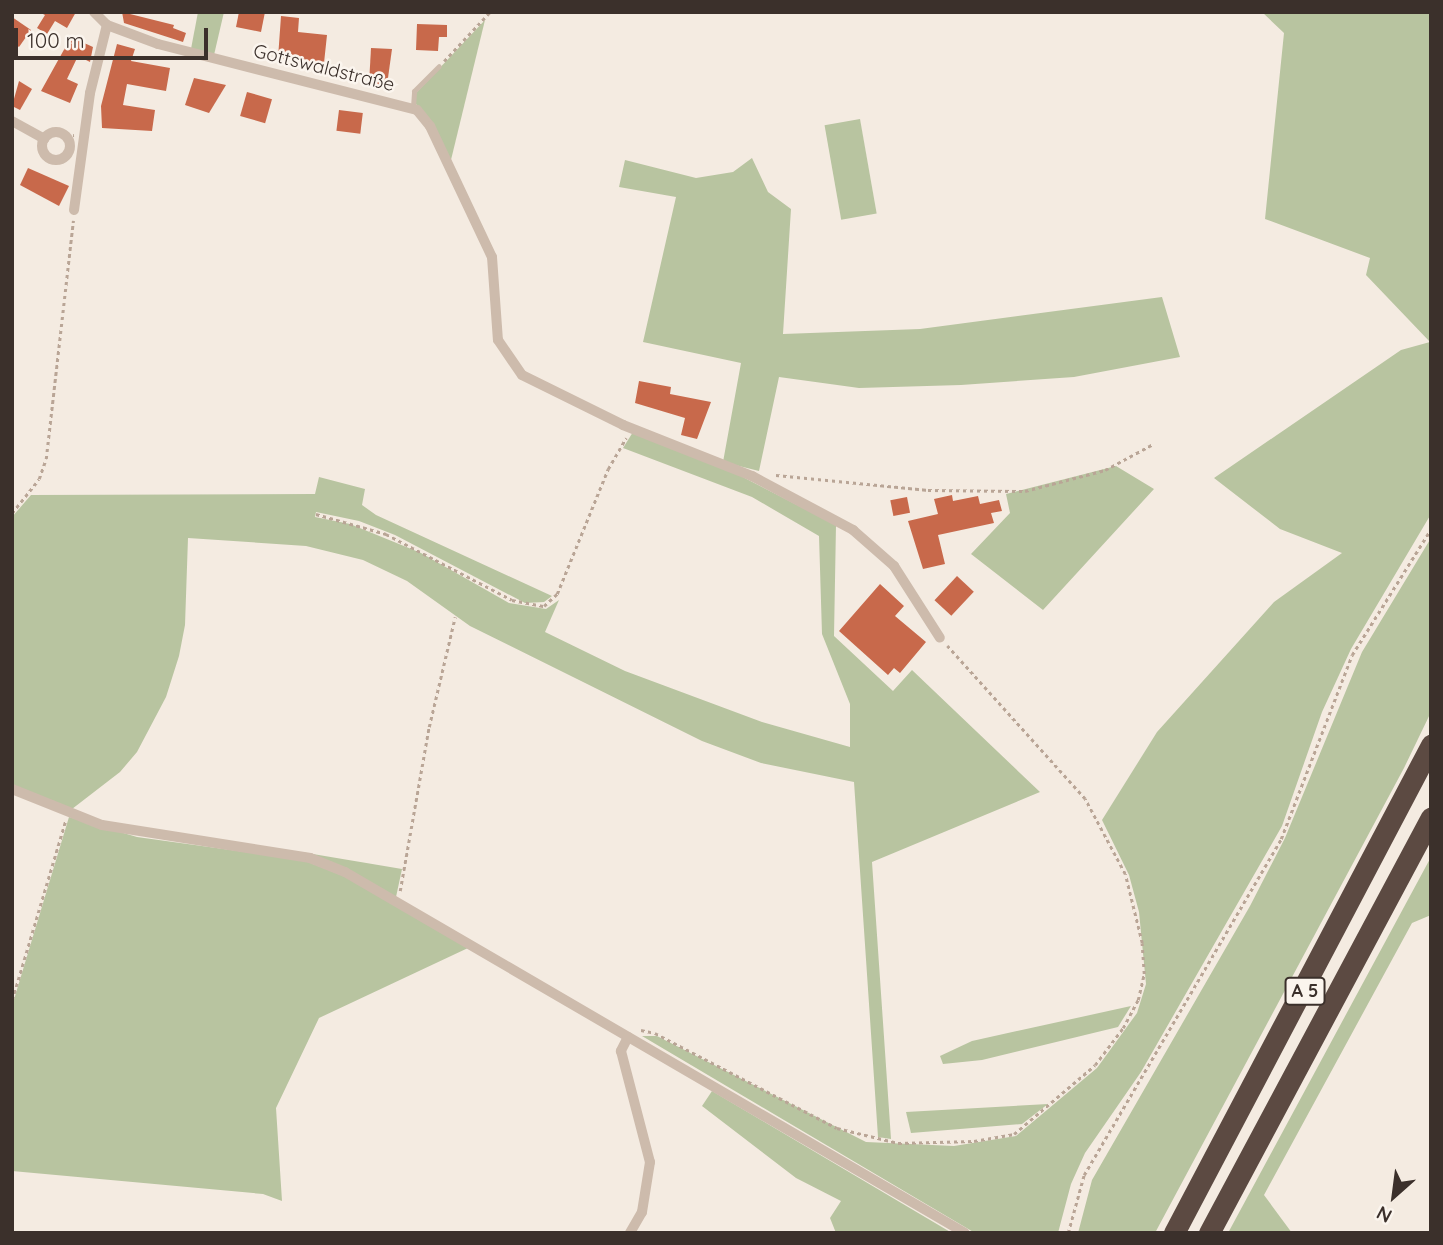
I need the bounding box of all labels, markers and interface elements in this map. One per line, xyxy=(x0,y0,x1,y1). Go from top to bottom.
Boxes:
scale bar xyxy=(18,14,212,58)
text: 100 m xyxy=(27,27,85,53)
street label: Gottswaldstraße xyxy=(251,39,397,97)
road number: A 5 xyxy=(1284,976,1326,1006)
north arrow xyxy=(1359,1161,1429,1231)
text: N xyxy=(1372,1201,1396,1228)

